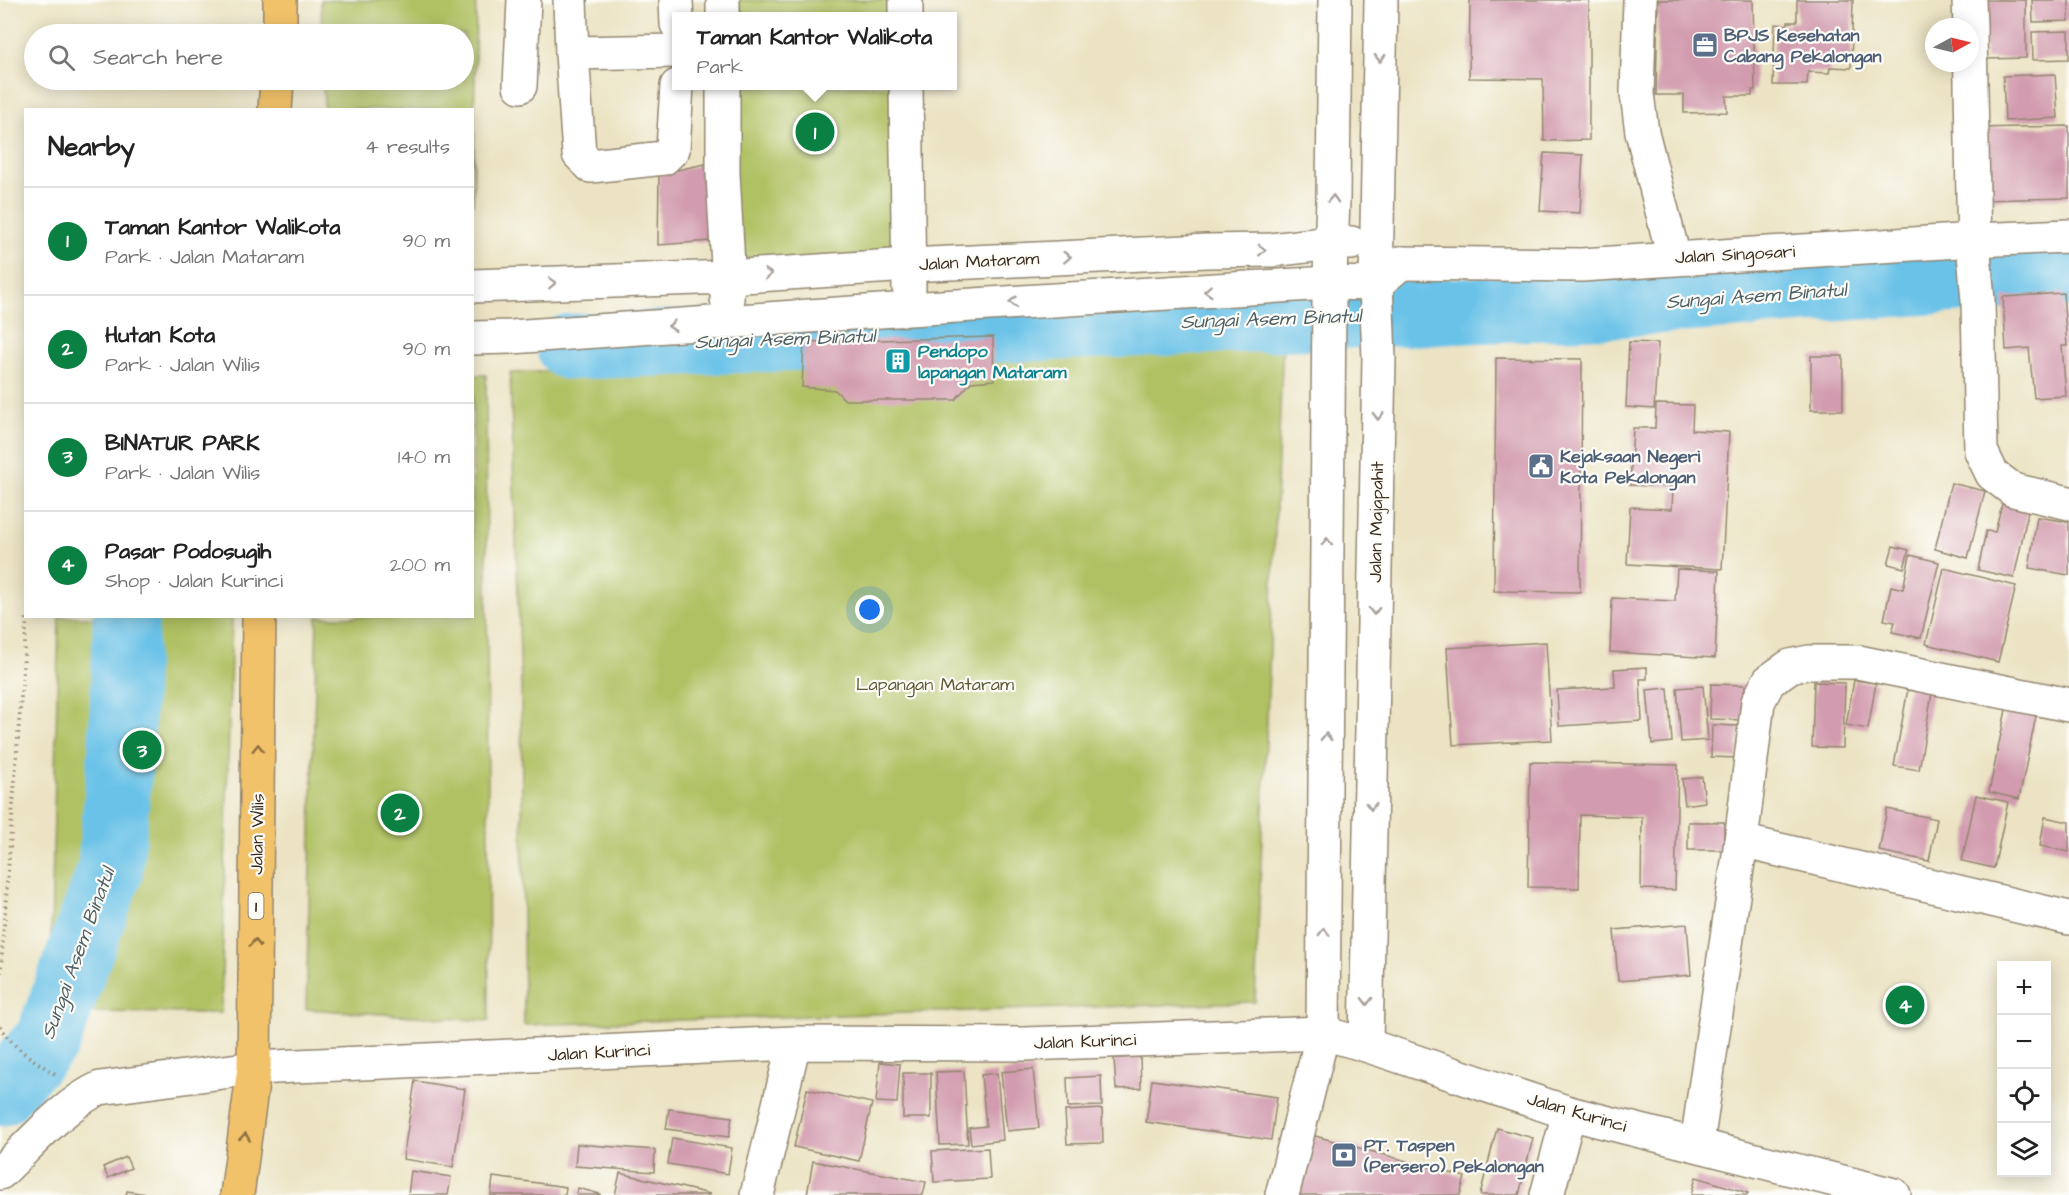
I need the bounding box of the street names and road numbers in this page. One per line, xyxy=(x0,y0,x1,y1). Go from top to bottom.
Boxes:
street label: Jalan Singosari xyxy=(1674,239,1796,271)
street label: Jalan Mataram xyxy=(918,246,1040,277)
street label: Jalan Majapahit xyxy=(1363,460,1390,583)
street label: Jalan Wilis xyxy=(244,793,271,875)
road number: 1 xyxy=(248,893,264,919)
street label: Jalan Kurinci xyxy=(1033,1027,1137,1056)
street label: Jalan Kurinci xyxy=(547,1037,651,1068)
street label: Jalan Kurinci xyxy=(1524,1086,1630,1139)

